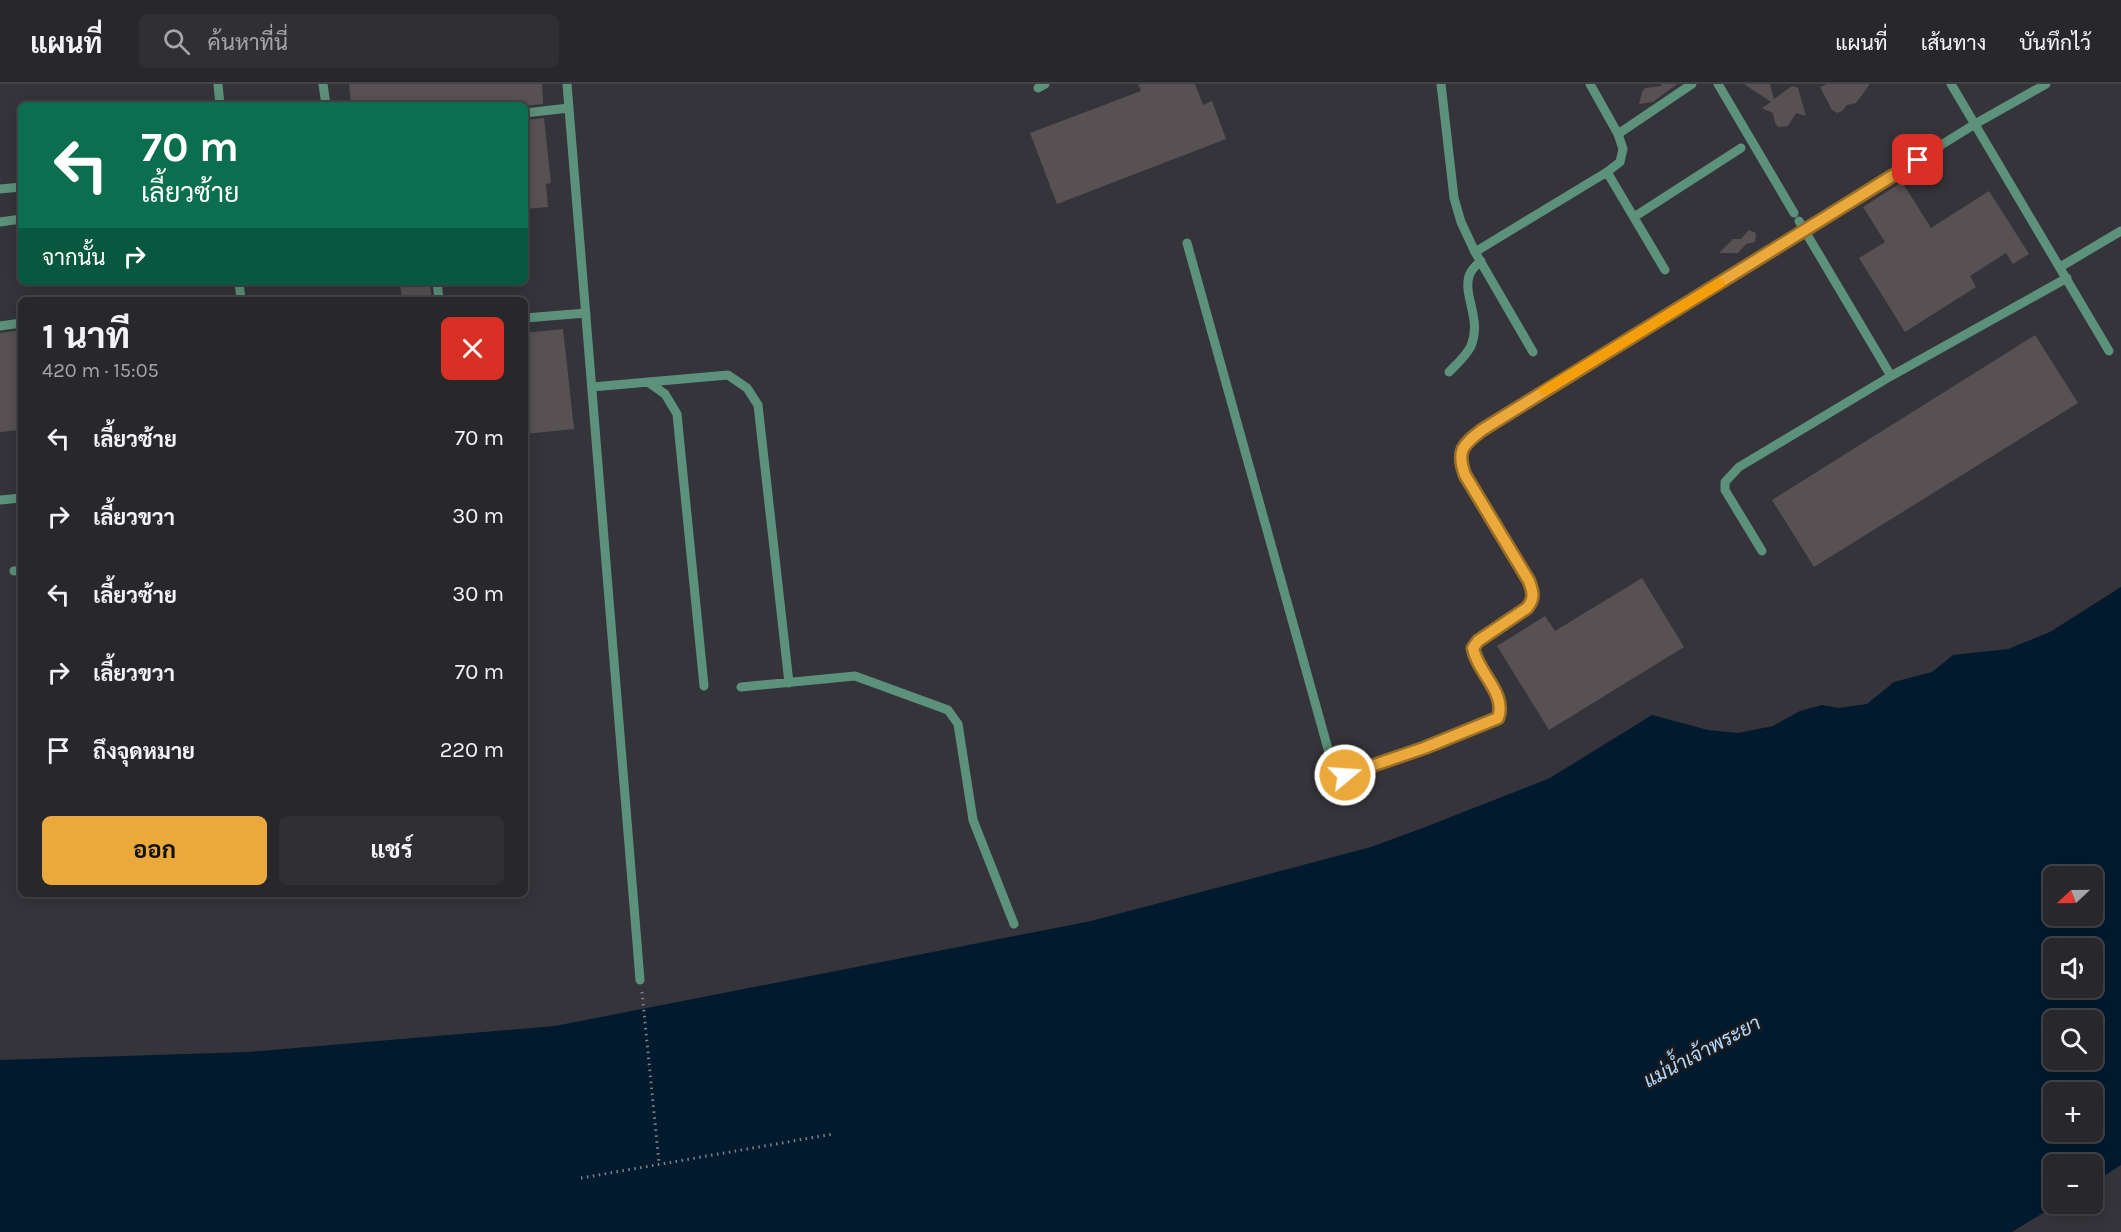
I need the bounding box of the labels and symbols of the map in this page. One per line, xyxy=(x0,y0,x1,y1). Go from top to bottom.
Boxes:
pin xyxy=(1892,134,1943,185)
position arrow xyxy=(1313,743,1377,807)
north arrow xyxy=(2043,866,2103,926)
water label: แม่น้ำเจ้าพระยา xyxy=(1636,1005,1764,1092)

